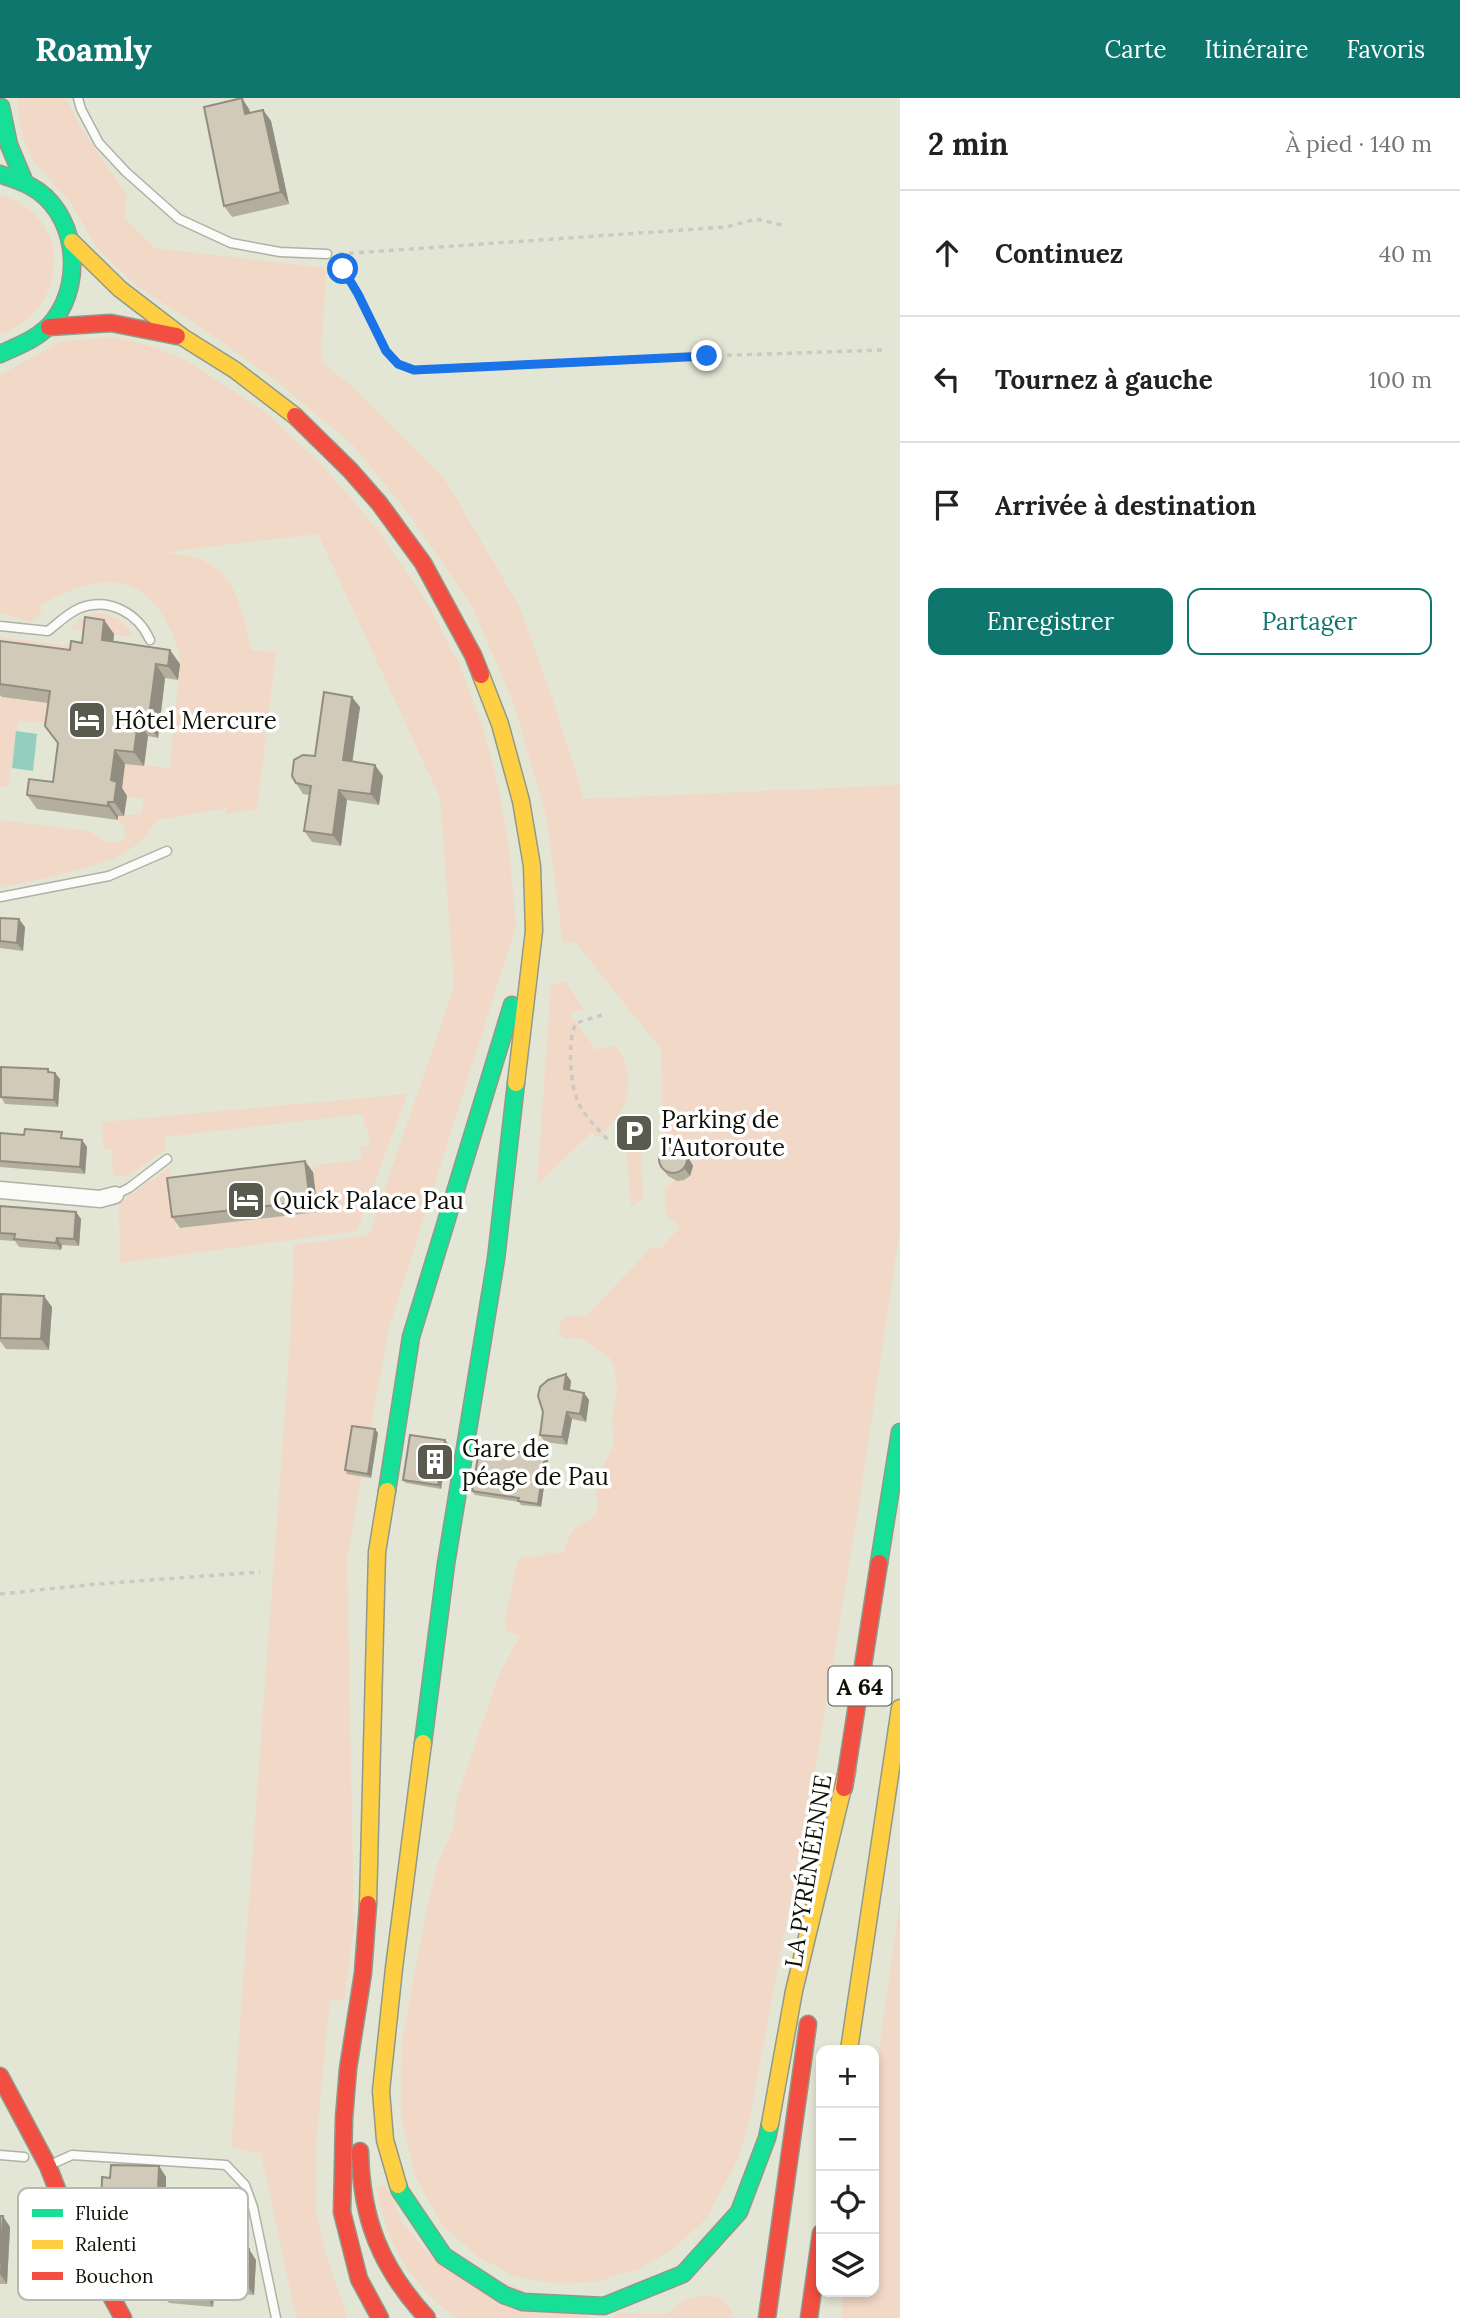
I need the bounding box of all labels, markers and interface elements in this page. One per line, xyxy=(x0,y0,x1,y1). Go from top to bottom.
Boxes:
text: Roamly xyxy=(35,28,152,70)
text: Carte xyxy=(1105,34,1167,65)
text: Itinéraire xyxy=(1205,34,1308,65)
text: Favoris xyxy=(1346,34,1425,65)
text: 2 min xyxy=(928,125,1008,163)
text: À pied · 140 m xyxy=(1286,129,1432,158)
icon: ahead xyxy=(928,234,966,272)
text: Continuez xyxy=(995,237,1123,270)
text: 40 m xyxy=(1379,239,1432,268)
route start xyxy=(327,253,358,284)
route end xyxy=(691,340,722,371)
icon: left xyxy=(928,360,966,398)
text: Tournez à gauche xyxy=(995,363,1213,396)
text: 100 m xyxy=(1368,365,1432,394)
icon: arrive xyxy=(928,486,966,524)
text: Arrivée à destination xyxy=(995,489,1256,522)
button: Enregistrer xyxy=(928,588,1173,655)
button: Partager xyxy=(1187,588,1432,655)
hotel icon: Hôtel Mercure xyxy=(66,699,108,741)
place label: Hôtel Mercure xyxy=(114,705,277,736)
place label: Parking de l'Autoroute xyxy=(661,1104,785,1163)
parking icon: Parking de l'Autoroute xyxy=(613,1112,655,1154)
hotel icon: Quick Palace Pau xyxy=(225,1179,267,1221)
place label: Quick Palace Pau xyxy=(273,1185,464,1216)
place label: Gare de péage de Pau xyxy=(462,1433,609,1492)
building icon: Gare de péage de Pau xyxy=(414,1441,456,1483)
road number: A 64 xyxy=(828,1666,892,1706)
street label: LA PYRÉNÉENNE xyxy=(777,1772,839,1970)
map controls xyxy=(816,2045,879,2297)
button: + xyxy=(816,2045,879,2108)
button: − xyxy=(816,2108,879,2171)
button: locate xyxy=(816,2171,879,2234)
legend xyxy=(18,2188,248,2300)
text: Fluide xyxy=(75,2201,129,2225)
text: Ralenti xyxy=(75,2232,136,2256)
button: layers xyxy=(816,2234,879,2297)
text: Bouchon xyxy=(75,2264,153,2288)

